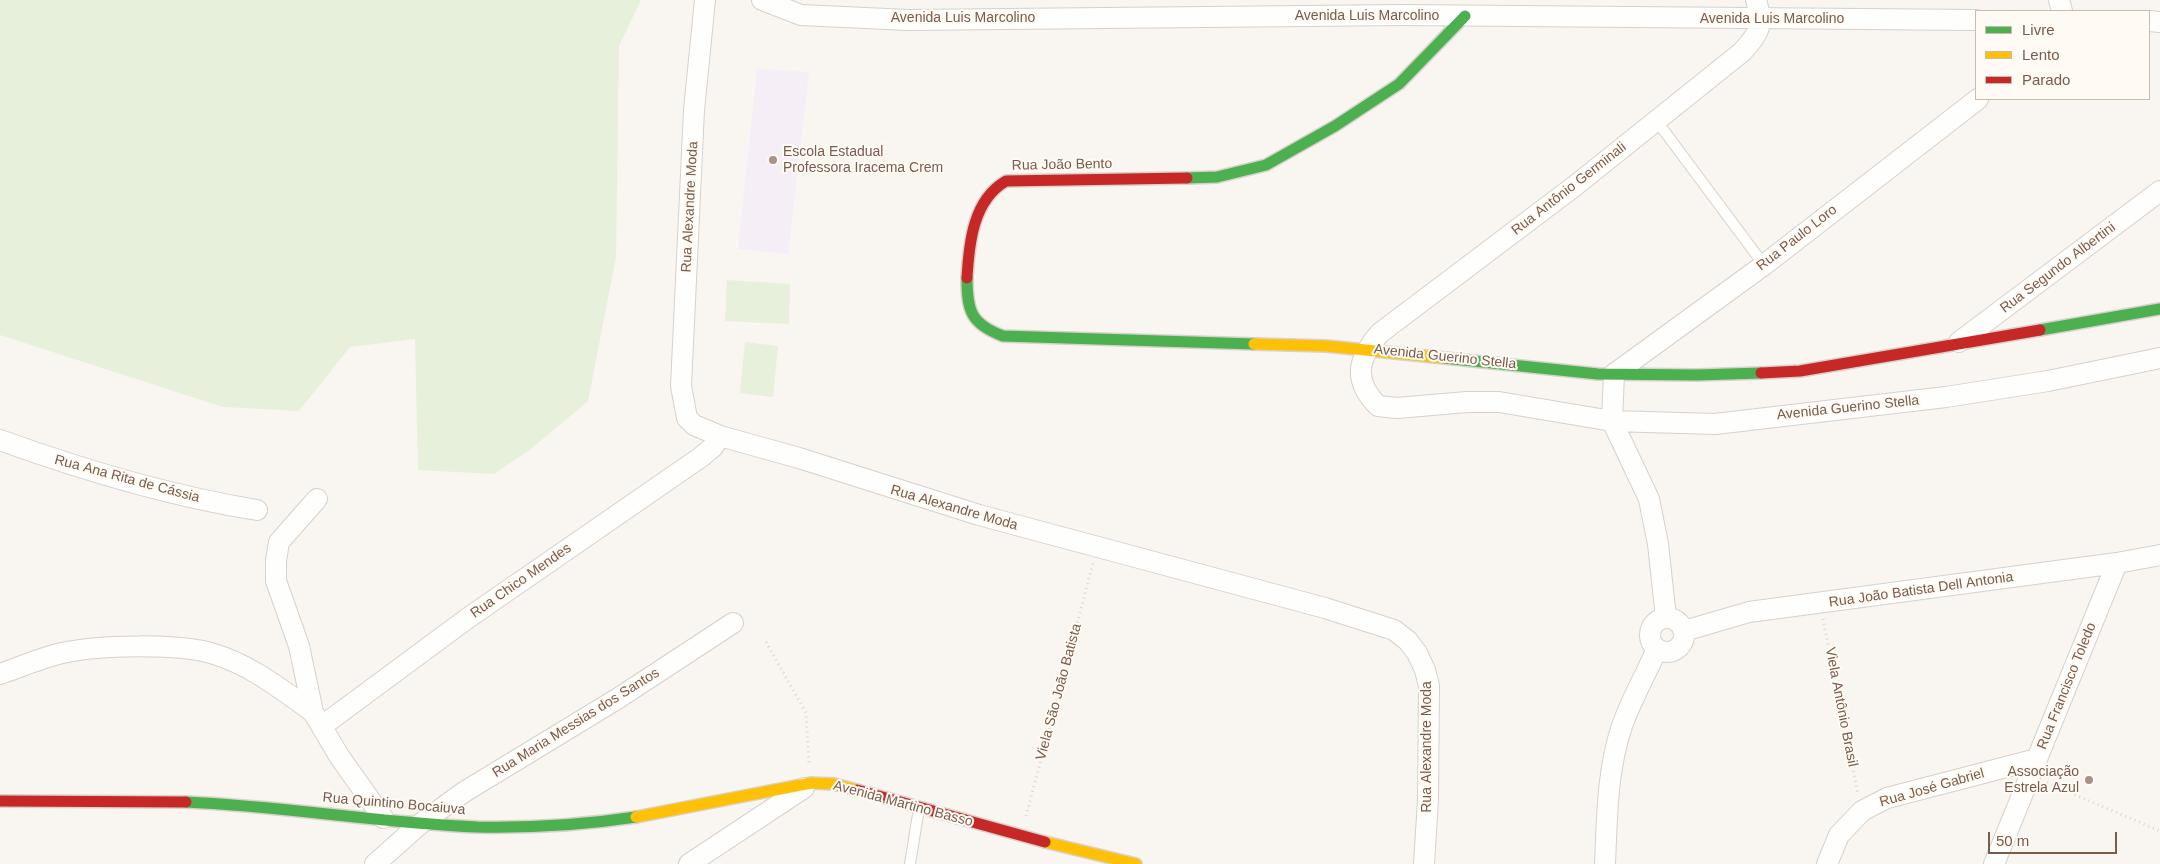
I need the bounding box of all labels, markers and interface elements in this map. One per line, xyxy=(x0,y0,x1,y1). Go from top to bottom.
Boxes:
street label: Avenida Luis Marcolino xyxy=(1295,8,1439,24)
street label: Avenida Luis Marcolino xyxy=(891,10,1035,26)
legend xyxy=(1975,10,2150,100)
street label: Avenida Luis Marcolino xyxy=(1700,11,1844,27)
text: Livre xyxy=(2022,21,2055,38)
text: Lento xyxy=(2022,46,2060,63)
text: Parado xyxy=(2022,71,2070,88)
street label: Rua Antônio Germinali xyxy=(1508,139,1630,239)
street label: Rua Alexandre Moda xyxy=(678,141,702,273)
place label: Escola Estadual Professora Iracema Crem xyxy=(783,144,943,176)
marker: Escola Estadual Professora Iracema Crem xyxy=(767,154,779,166)
street label: Rua João Bento xyxy=(1012,156,1112,174)
street label: Rua Paulo Loro xyxy=(1753,201,1841,275)
street label: Rua Segundo Albertini xyxy=(1997,219,2119,317)
street label: Avenida Guerino Stella xyxy=(1373,341,1517,373)
street label: Avenida Guerino Stella xyxy=(1776,392,1920,424)
street label: Rua Ana Rita de Cássia xyxy=(53,452,201,506)
street label: Rua Alexandre Moda xyxy=(888,482,1020,534)
street label: Rua Chico Mendes xyxy=(467,540,575,622)
street label: Rua João Batista Dell Antonia xyxy=(1828,569,2014,611)
street label: Rua Francisco Toledo xyxy=(2034,620,2100,752)
street label: Viela São João Batista xyxy=(1033,622,1085,762)
street label: Viela Antônio Brasil xyxy=(1821,646,1861,768)
street label: Rua Maria Messias dos Santos xyxy=(489,665,663,781)
street label: Rua Alexandre Moda xyxy=(1419,681,1435,813)
place label: Associação Estrela Azul xyxy=(2004,764,2079,796)
street label: Rua José Gabriel xyxy=(1878,765,1986,811)
marker: Associação Estrela Azul xyxy=(2083,774,2095,786)
street label: Avenida Martino Basso xyxy=(831,777,975,831)
street label: Rua Quintino Bocaiuva xyxy=(322,789,466,819)
scale bar xyxy=(1990,822,2119,854)
text: 50 m xyxy=(1996,832,2029,849)

